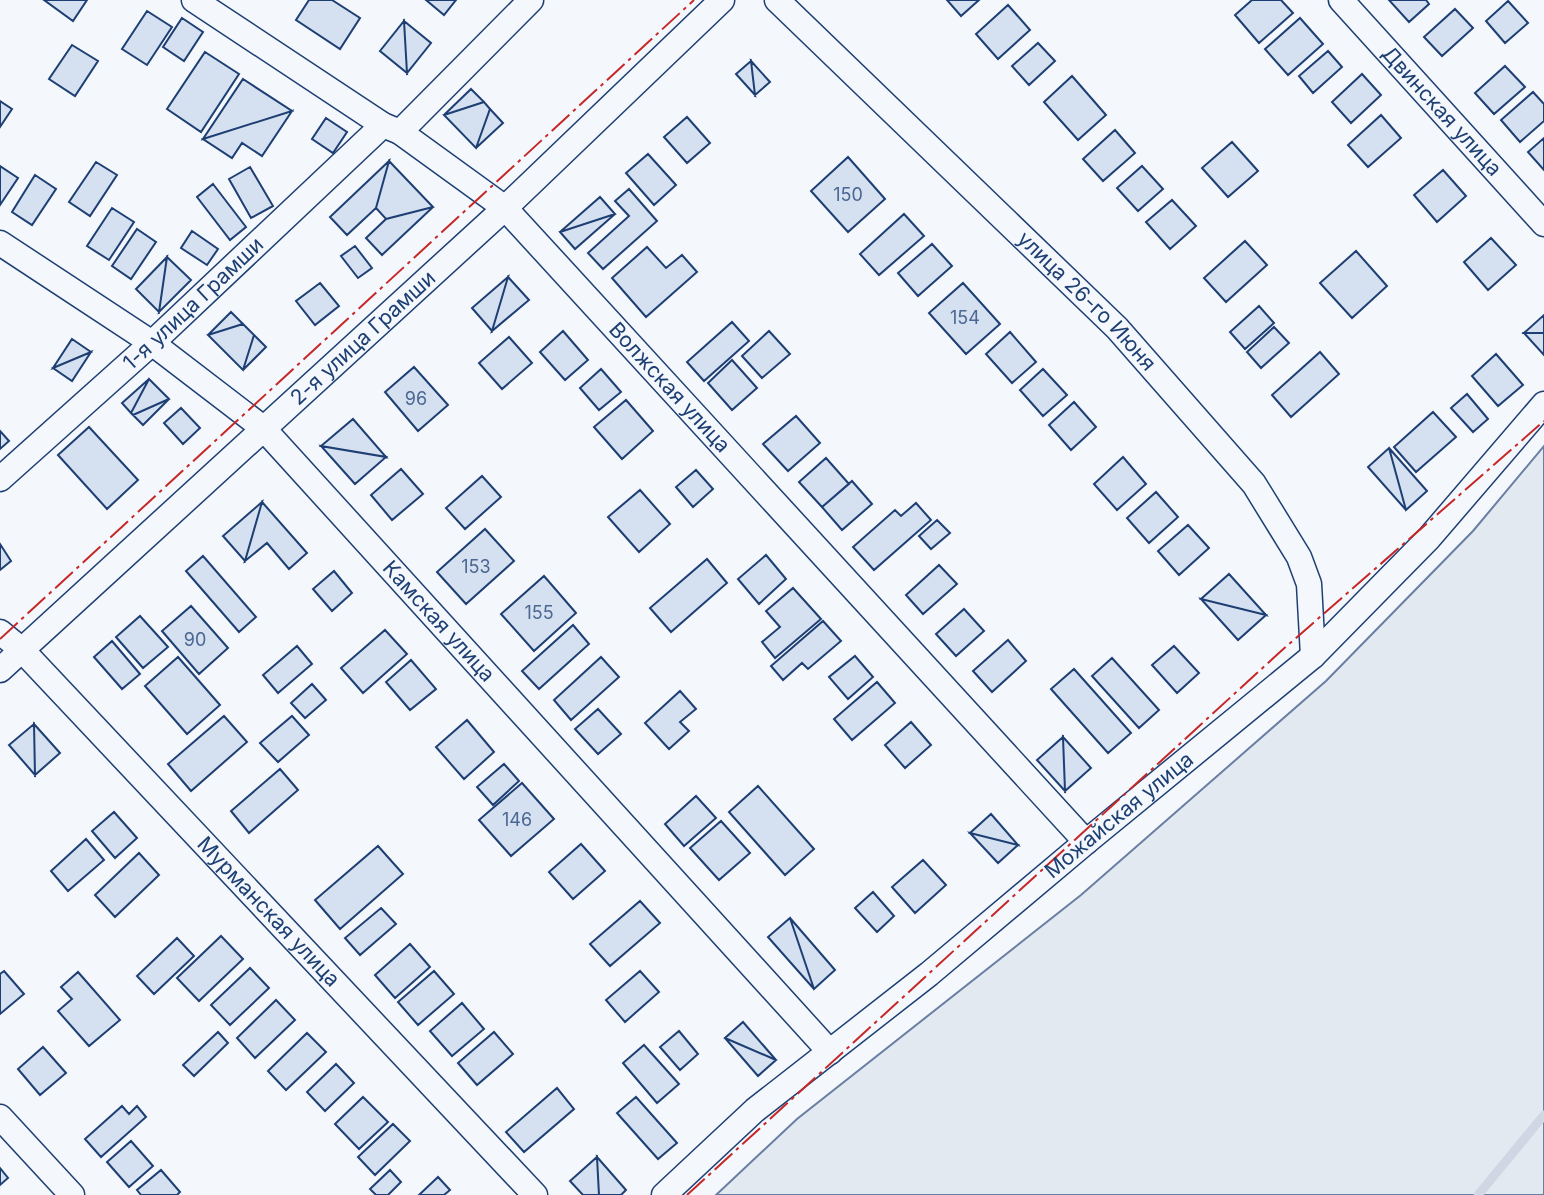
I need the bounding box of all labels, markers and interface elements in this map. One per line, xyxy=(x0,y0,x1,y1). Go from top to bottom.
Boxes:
street label: Двинская улица xyxy=(1377,41,1507,181)
house number: 150 xyxy=(833,184,863,205)
street label: улица 26-го Июня xyxy=(1013,226,1161,375)
street label: 1-я улица Грамши xyxy=(118,232,268,375)
street label: 2-я улица Грамши xyxy=(285,265,440,410)
house number: 154 xyxy=(950,307,980,328)
street label: Волжская улица xyxy=(604,317,736,457)
house number: 96 xyxy=(405,388,427,409)
street label: Камская улица xyxy=(378,555,500,687)
house number: 153 xyxy=(461,556,491,577)
house number: 155 xyxy=(524,602,554,623)
house number: 90 xyxy=(184,629,206,650)
street label: Можайская улица xyxy=(1039,746,1198,883)
house number: 146 xyxy=(502,809,532,830)
street label: Мурманская улица xyxy=(192,831,345,992)

